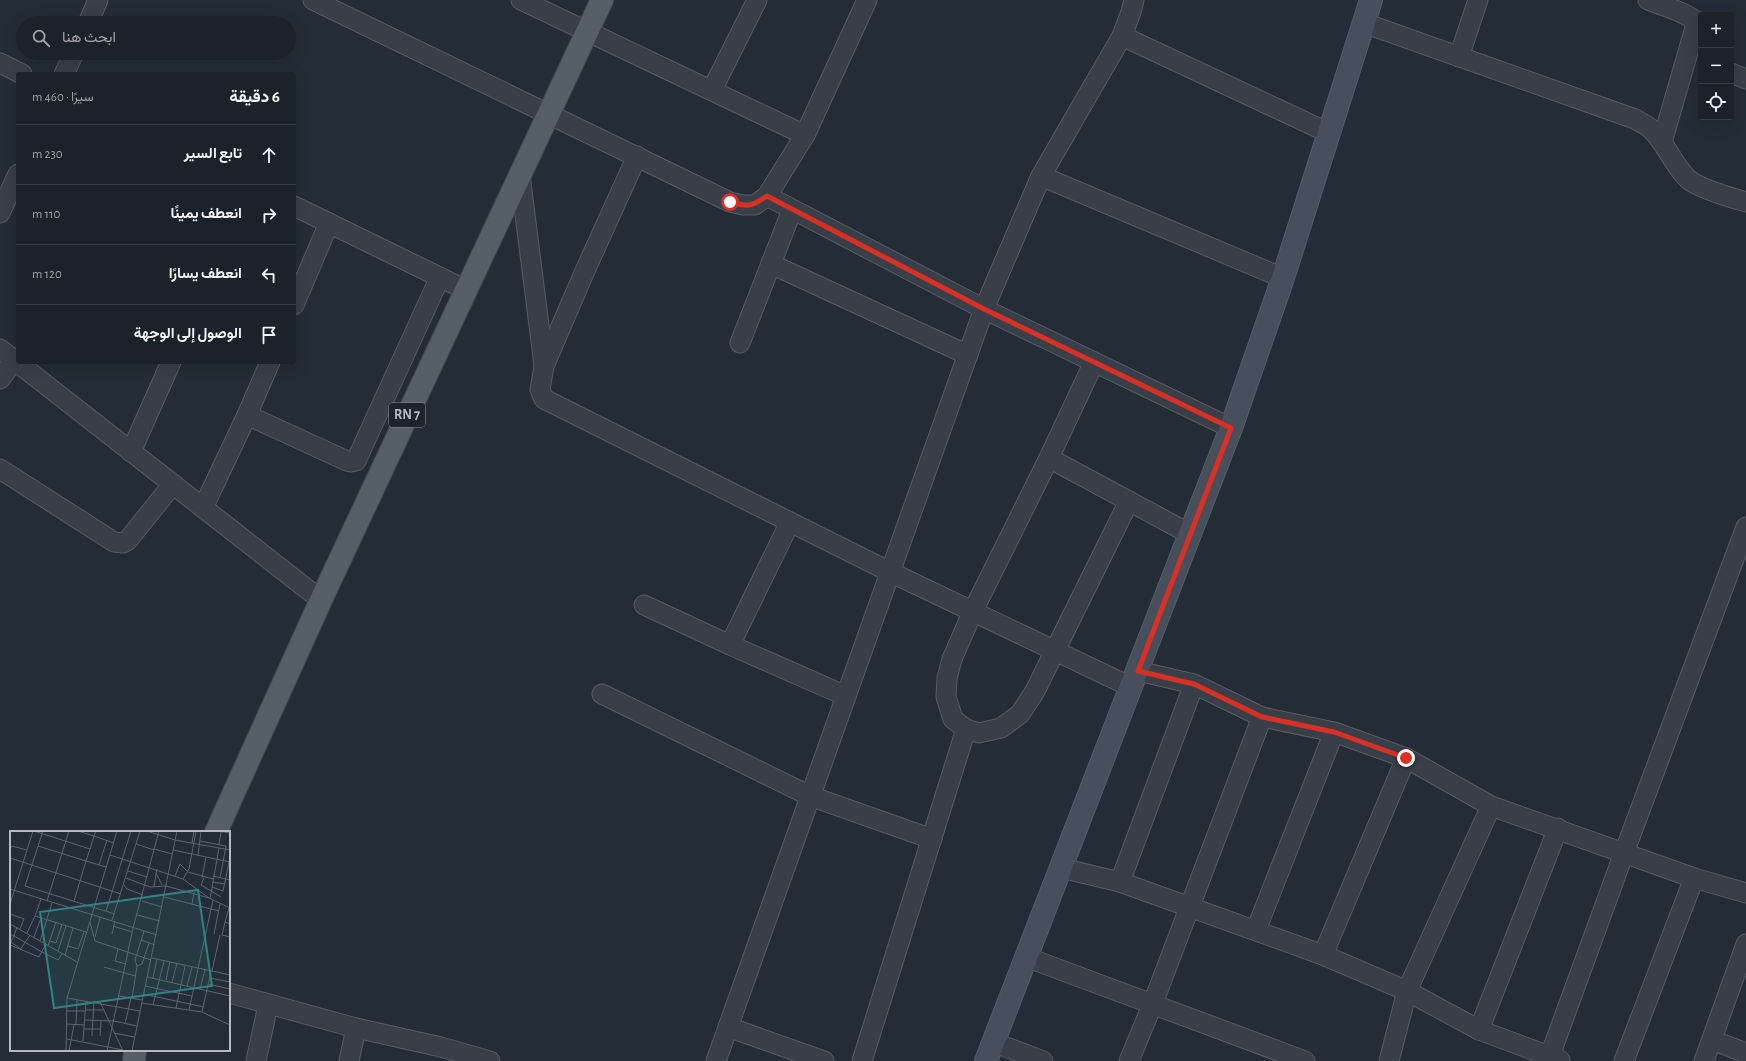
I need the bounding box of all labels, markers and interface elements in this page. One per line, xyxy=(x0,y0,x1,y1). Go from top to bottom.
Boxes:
map controls xyxy=(1698,12,1734,120)
button: + xyxy=(1698,12,1734,48)
search box xyxy=(16,16,296,60)
icon: search xyxy=(30,27,52,49)
text: ابحث هنا xyxy=(62,30,116,45)
button: − xyxy=(1698,48,1734,84)
button: locate xyxy=(1698,84,1734,120)
text: 6 دقيقة xyxy=(229,88,280,105)
text: سيرًا · 460 m xyxy=(32,91,94,104)
icon: ahead xyxy=(258,144,280,166)
text: تابع السير xyxy=(184,146,242,161)
text: 230 m xyxy=(32,148,63,161)
route start xyxy=(721,193,739,211)
icon: right xyxy=(258,204,280,226)
text: انعطف يمينًا xyxy=(171,206,242,221)
text: 110 m xyxy=(32,208,60,221)
icon: left xyxy=(258,264,280,286)
text: انعطف يسارًا xyxy=(169,266,242,281)
text: 120 m xyxy=(32,268,62,281)
icon: arrive xyxy=(258,324,280,346)
text: الوصول إلى الوجهة xyxy=(134,326,242,341)
road number: RN 7 xyxy=(389,403,425,427)
route end xyxy=(1397,749,1415,767)
inset map xyxy=(10,831,230,1051)

